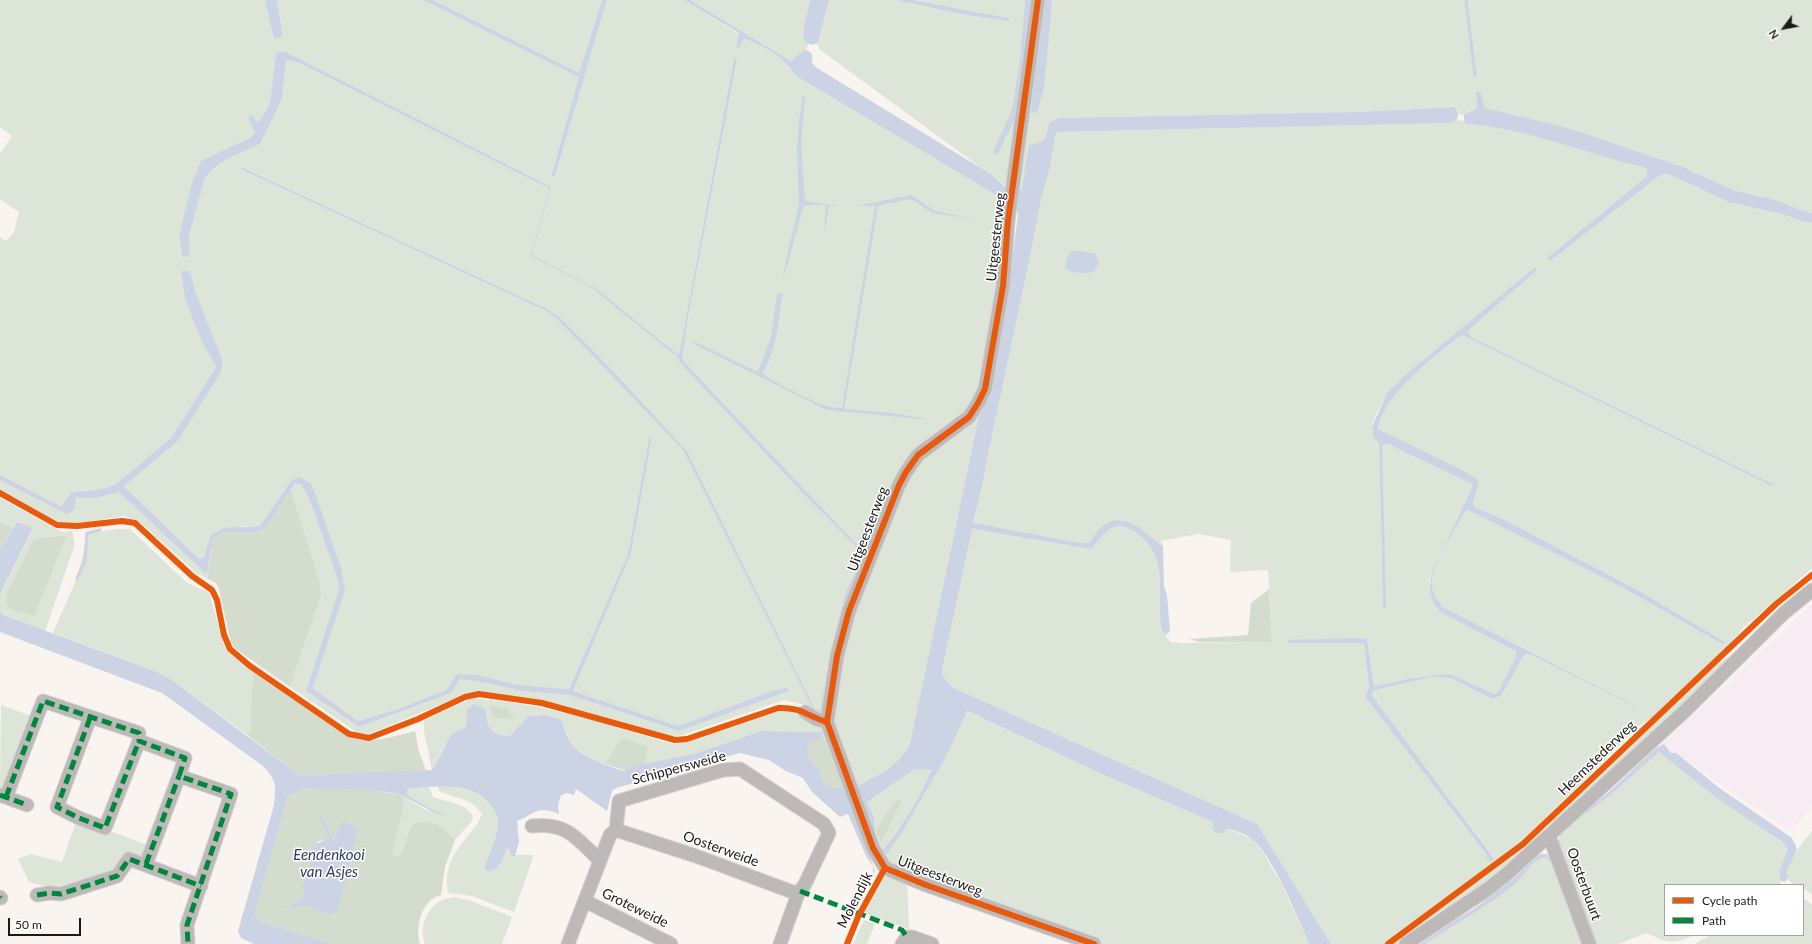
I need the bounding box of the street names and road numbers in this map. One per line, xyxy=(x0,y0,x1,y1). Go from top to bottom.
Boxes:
street label: Uitgeesterweg xyxy=(983,192,1009,282)
street label: Uitgeesterweg xyxy=(844,484,892,574)
street label: Heemstederweg xyxy=(1555,717,1639,799)
street label: Schippersweide xyxy=(630,747,728,789)
street label: Oosterweide xyxy=(681,828,761,870)
street label: Oosterbuurt xyxy=(1563,845,1605,923)
street label: Uitgeesterweg xyxy=(895,852,985,900)
street label: Molendijk xyxy=(834,869,876,931)
street label: Groteweide xyxy=(599,885,671,931)

